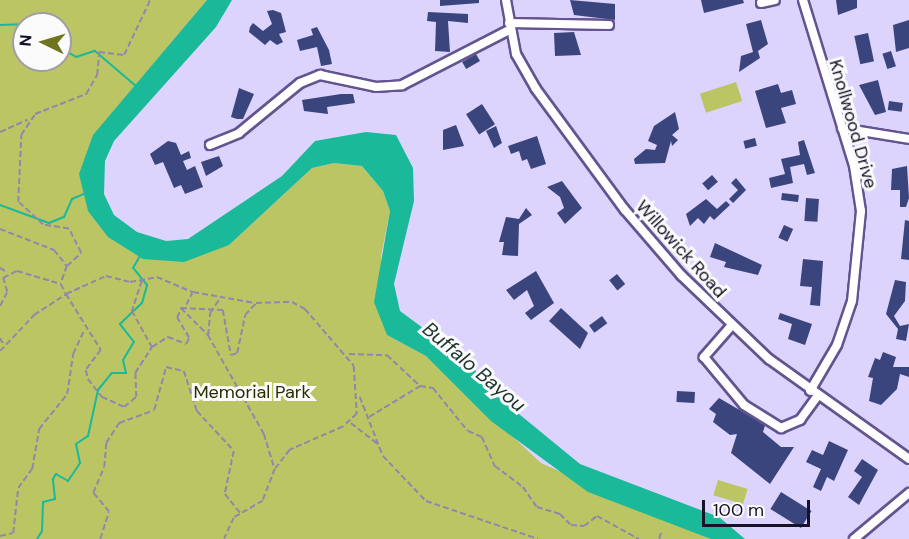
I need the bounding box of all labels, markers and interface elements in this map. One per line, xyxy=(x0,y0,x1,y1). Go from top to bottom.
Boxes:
north arrow xyxy=(12,12,72,72)
text: N xyxy=(15,34,37,47)
street label: Knollwood Drive xyxy=(824,57,882,191)
street label: Willowick Road xyxy=(631,196,731,302)
water label: Buffalo Bayou xyxy=(418,317,530,417)
park label: Memorial Park xyxy=(193,381,311,403)
scale bar xyxy=(705,488,813,526)
text: 100 m xyxy=(713,498,764,522)

